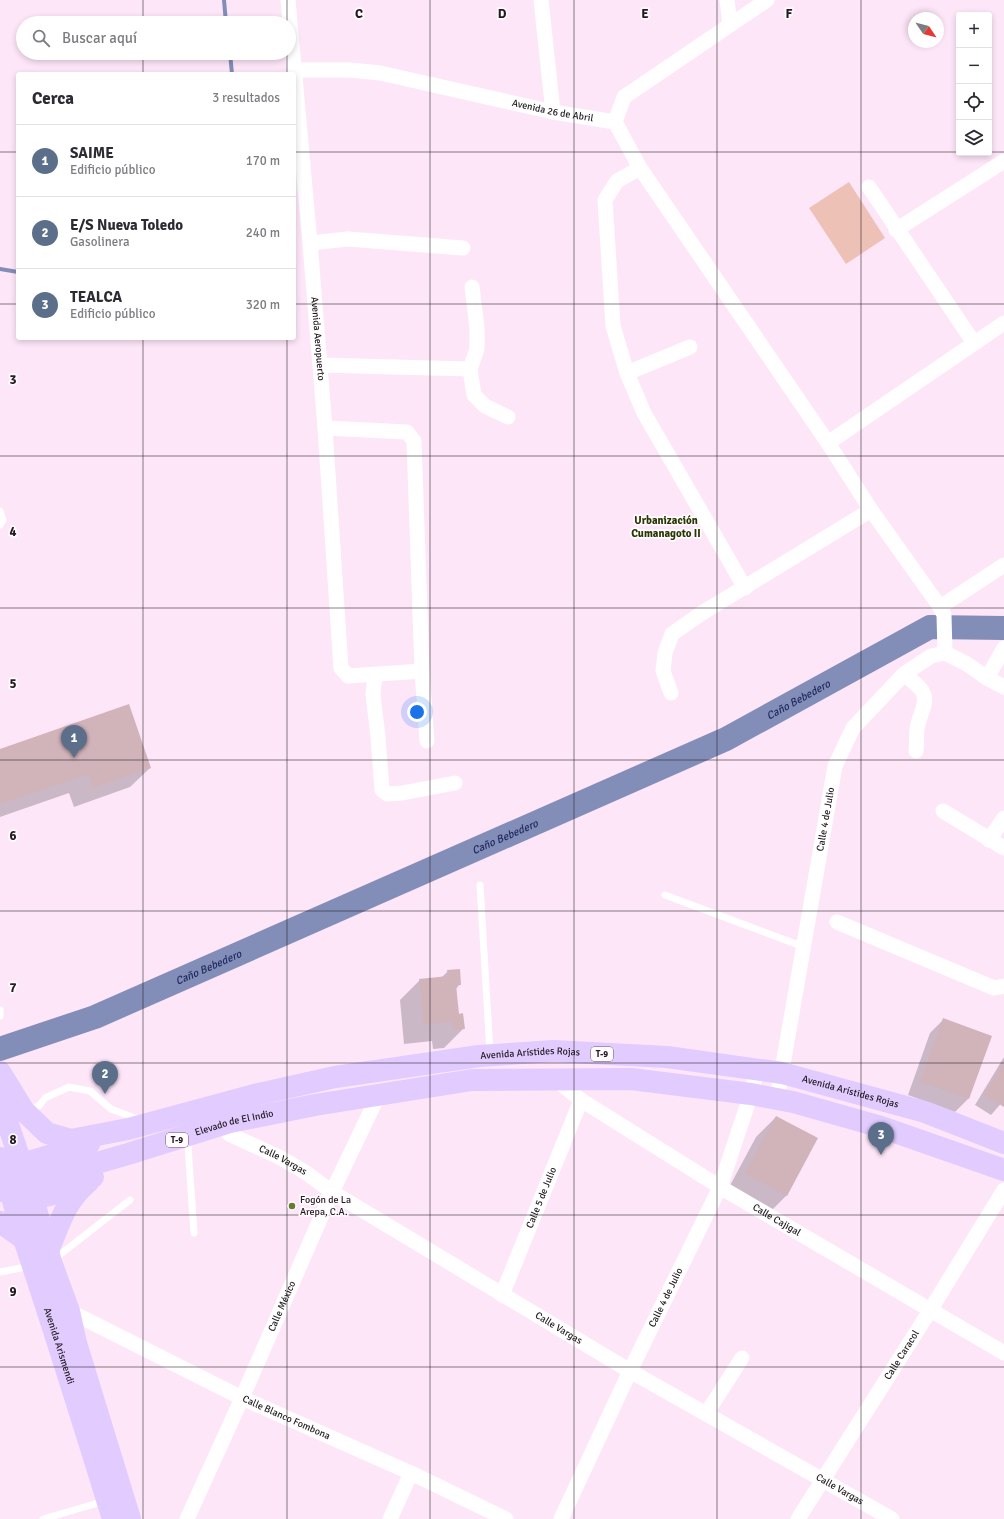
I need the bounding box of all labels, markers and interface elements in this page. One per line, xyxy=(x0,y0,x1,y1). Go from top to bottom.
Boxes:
text: C xyxy=(355,6,363,22)
text: D xyxy=(498,6,507,22)
text: E xyxy=(641,6,649,22)
text: F xyxy=(786,6,793,22)
north arrow xyxy=(908,12,944,48)
map controls xyxy=(956,12,992,156)
button: + xyxy=(956,12,992,48)
search box xyxy=(16,16,296,60)
icon: search xyxy=(30,27,52,49)
text: Buscar aquí xyxy=(62,29,137,47)
button: − xyxy=(956,48,992,84)
button: locate xyxy=(956,84,992,120)
text: Cerca xyxy=(32,88,74,109)
text: 3 resultados xyxy=(212,90,280,106)
street label: Avenida 26 de Abril xyxy=(511,97,594,124)
button: layers xyxy=(956,120,992,156)
text: SAIME xyxy=(70,144,114,162)
text: 1 xyxy=(41,153,49,169)
text: 170 m xyxy=(246,153,280,169)
text: Edificio público xyxy=(70,162,155,178)
text: E/S Nueva Toledo xyxy=(70,216,183,234)
text: 2 xyxy=(41,225,49,241)
text: 240 m xyxy=(246,225,280,241)
text: Gasolinera xyxy=(70,234,130,250)
text: TEALCA xyxy=(70,288,122,306)
street label: Avenida Aeropuerto xyxy=(308,296,327,381)
text: 3 xyxy=(41,297,49,313)
text: 320 m xyxy=(246,297,280,313)
text: Edificio público xyxy=(70,306,155,322)
text: 3 xyxy=(9,372,17,388)
district label: Urbanización Cumanagoto II xyxy=(631,514,701,540)
text: 4 xyxy=(9,524,17,540)
text: 5 xyxy=(9,676,17,692)
water label: Caño Bebedero xyxy=(764,676,833,722)
your location xyxy=(407,702,427,722)
pin: 1 xyxy=(61,725,87,758)
street label: Calle 4 de Julio xyxy=(814,786,837,852)
water label: Caño Bebedero xyxy=(470,816,541,857)
text: 6 xyxy=(9,828,17,844)
water label: Caño Bebedero xyxy=(173,946,244,987)
text: 7 xyxy=(9,980,17,996)
street label: Avenida Arístides Rojas xyxy=(480,1045,581,1062)
road number: T-9 xyxy=(591,1047,613,1061)
pin: 2 xyxy=(92,1061,118,1094)
street label: Avenida Arístides Rojas xyxy=(801,1073,901,1111)
street label: Elevado de El Indio xyxy=(193,1107,275,1139)
pin: 3 xyxy=(868,1122,894,1155)
text: 8 xyxy=(9,1132,17,1148)
road number: T-9 xyxy=(166,1133,188,1147)
street label: Calle Vargas xyxy=(257,1143,310,1178)
street label: Calle 5 de Julio xyxy=(524,1165,559,1230)
place label: Fogón de La Arepa, C.A. xyxy=(300,1194,351,1218)
marker: Fogón de La Arepa, C.A. xyxy=(287,1201,297,1211)
street label: Calle Cajigal xyxy=(750,1201,803,1239)
street label: Calle 4 de Julio xyxy=(646,1266,686,1329)
street label: Calle México xyxy=(266,1279,298,1334)
text: 9 xyxy=(9,1284,17,1300)
street label: Avenida Arismendi xyxy=(41,1306,77,1386)
street label: Calle Vargas xyxy=(533,1309,585,1347)
street label: Calle Caracol xyxy=(882,1328,922,1382)
street label: Calle Blanco Fombona xyxy=(240,1393,332,1442)
street label: Calle Vargas xyxy=(814,1471,866,1508)

